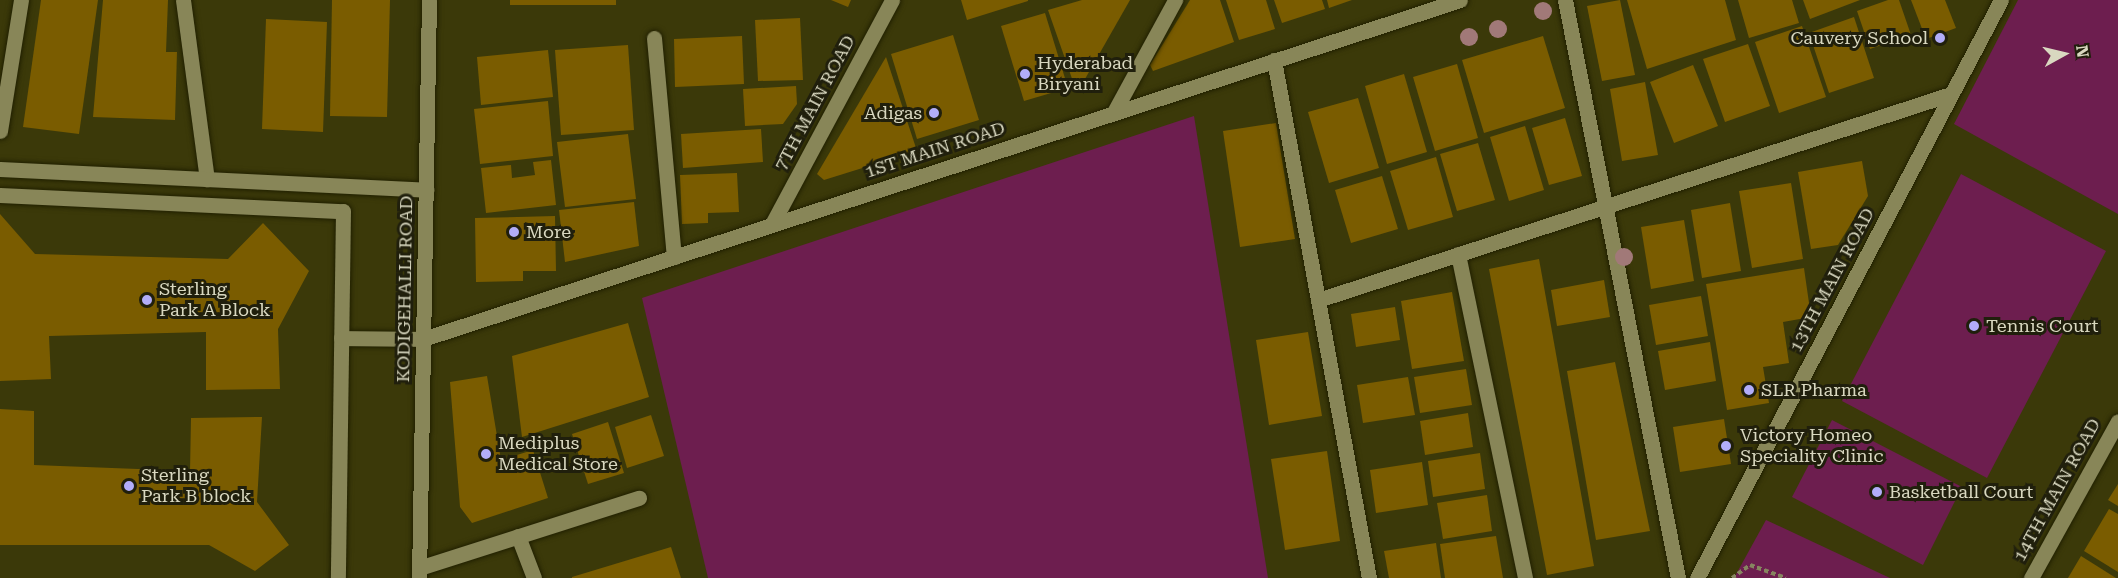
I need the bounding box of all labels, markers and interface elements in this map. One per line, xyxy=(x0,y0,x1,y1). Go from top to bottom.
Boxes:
north arrow xyxy=(2034,24,2094,84)
place label: Cauvery School xyxy=(1790,27,1928,49)
marker: Cauvery School xyxy=(1933,31,1947,45)
street label: 7TH MAIN ROAD xyxy=(770,32,860,174)
text: N xyxy=(2072,44,2093,59)
place label: Hyderabad Biryani xyxy=(1037,53,1133,96)
marker: Hyderabad Biryani xyxy=(1018,67,1032,81)
place label: Adigas xyxy=(864,102,922,124)
marker: Adigas xyxy=(927,106,941,120)
street label: 1ST MAIN ROAD xyxy=(862,117,1008,183)
street label: KODIGEHALLI ROAD xyxy=(393,195,417,383)
street label: 13TH MAIN ROAD xyxy=(1785,204,1879,356)
place label: More xyxy=(526,221,571,243)
marker: More xyxy=(507,225,521,239)
place label: Sterling Park A Block xyxy=(159,279,270,322)
marker: Sterling Park A Block xyxy=(140,293,154,307)
place label: Tennis Court xyxy=(1986,315,2099,337)
marker: Tennis Court xyxy=(1967,319,1981,333)
place label: SLR Pharma xyxy=(1761,379,1867,401)
marker: SLR Pharma xyxy=(1742,383,1756,397)
street label: 14TH MAIN ROAD xyxy=(2009,415,2105,565)
place label: Victory Homeo Speciality Clinic xyxy=(1740,425,1884,468)
place label: Mediplus Medical Store xyxy=(498,433,618,476)
marker: Victory Homeo Speciality Clinic xyxy=(1717,437,1735,455)
marker: Mediplus Medical Store xyxy=(479,447,493,461)
place label: Sterling Park B block xyxy=(141,465,252,508)
marker: Sterling Park B block xyxy=(122,479,136,493)
place label: Basketball Court xyxy=(1889,481,2033,503)
marker: Basketball Court xyxy=(1870,485,1884,499)

